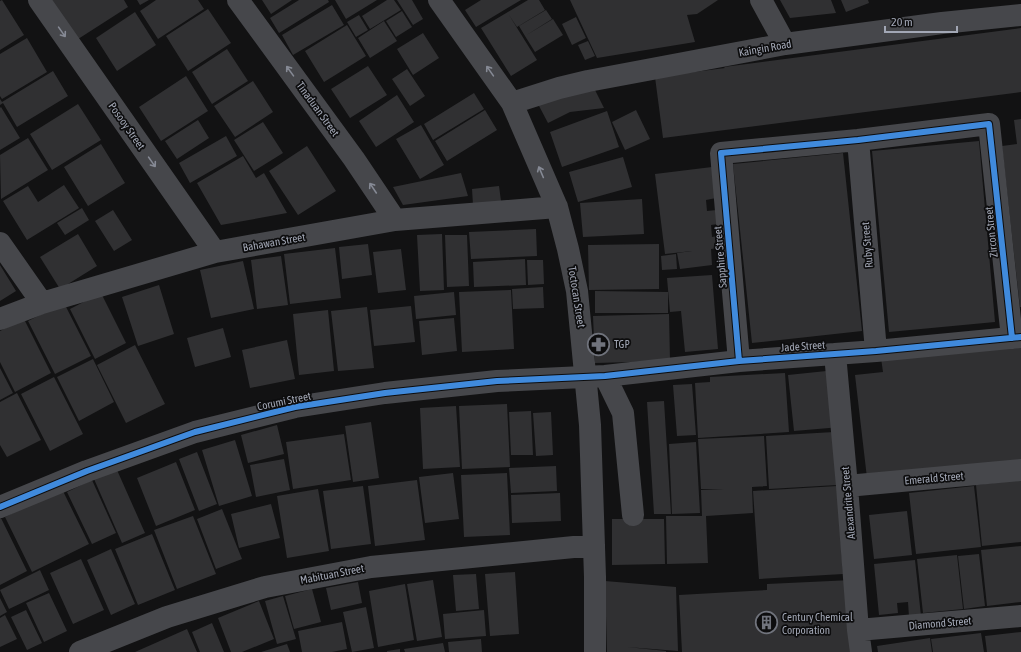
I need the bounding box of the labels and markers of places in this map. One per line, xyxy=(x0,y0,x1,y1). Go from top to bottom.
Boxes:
pharmacy icon: TGP xyxy=(586,331,612,357)
place label: TGP xyxy=(614,338,630,350)
building icon: Century Chemical Corporation xyxy=(754,610,780,636)
place label: Century Chemical Corporation xyxy=(782,611,853,636)

